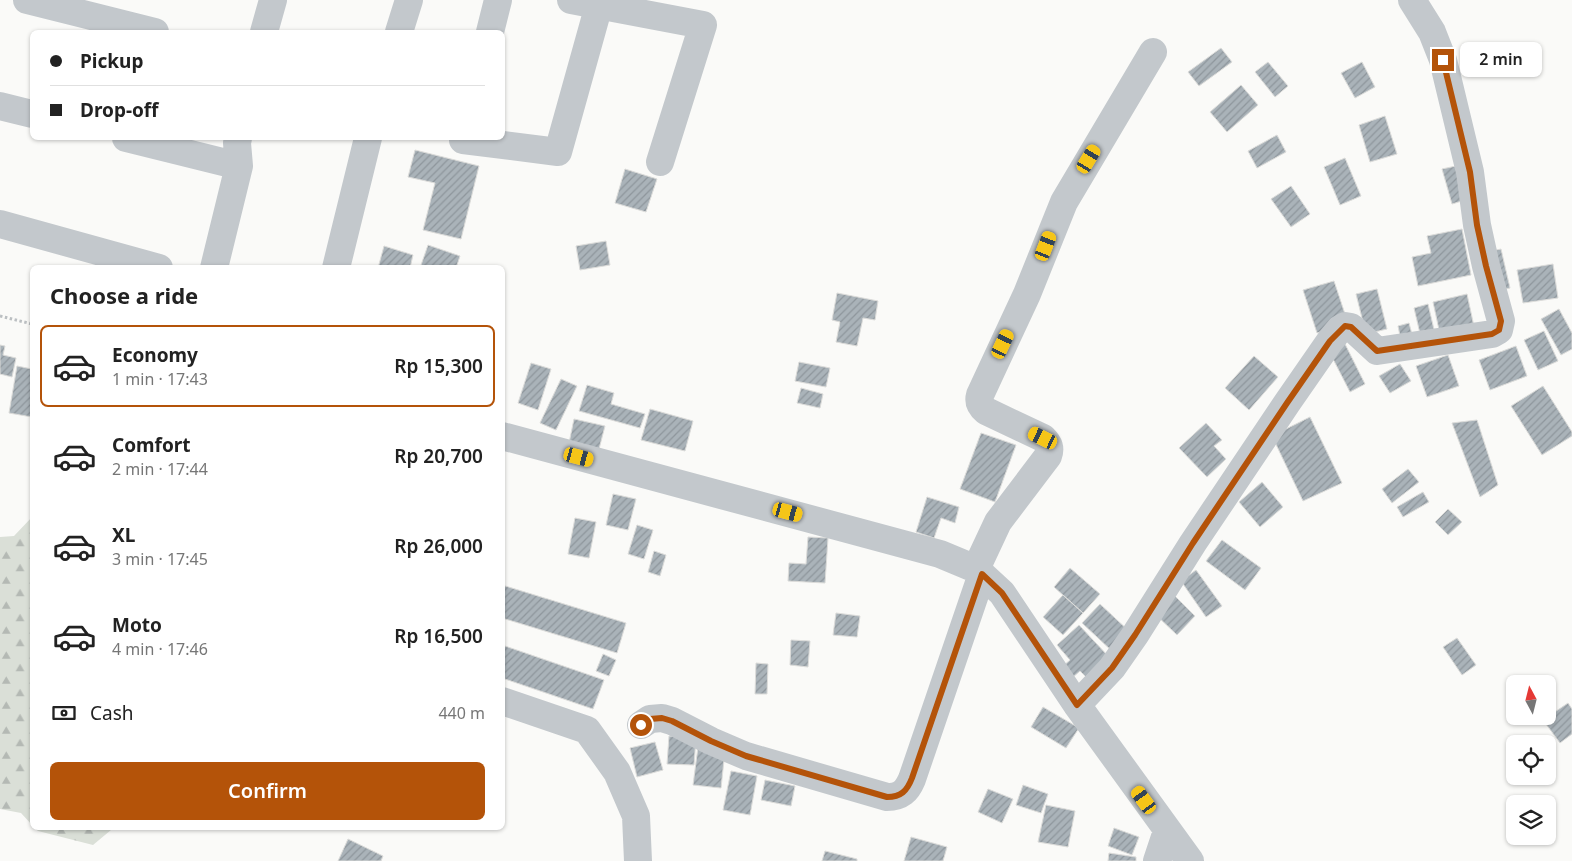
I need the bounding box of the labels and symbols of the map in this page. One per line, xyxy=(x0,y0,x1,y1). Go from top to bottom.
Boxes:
callout: 2 min xyxy=(1460,42,1543,78)
route end xyxy=(1432,49,1454,71)
car xyxy=(1074,142,1103,176)
car xyxy=(1033,229,1058,263)
car xyxy=(989,327,1016,361)
car xyxy=(1026,425,1059,451)
car xyxy=(562,446,595,468)
car xyxy=(771,501,804,523)
north arrow xyxy=(1506,675,1556,725)
route start xyxy=(630,714,652,736)
car xyxy=(1129,783,1158,817)

